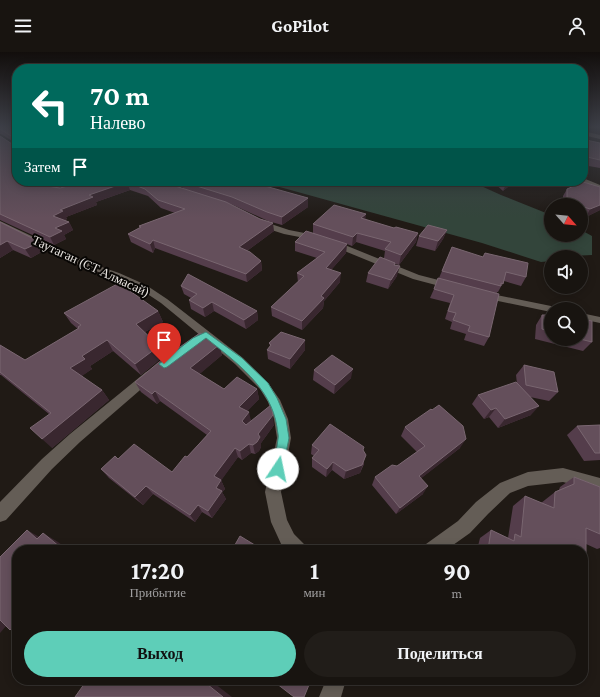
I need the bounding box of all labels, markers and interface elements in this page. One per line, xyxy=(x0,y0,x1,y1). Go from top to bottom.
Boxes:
icon: menu xyxy=(12,15,34,37)
icon: person xyxy=(566,15,588,37)
text: GoPilot xyxy=(271,16,329,36)
icon: left xyxy=(24,80,76,132)
text: 70 m xyxy=(90,80,149,111)
text: Налево xyxy=(90,113,146,133)
icon: arrive xyxy=(69,156,91,178)
text: Затем xyxy=(24,159,61,175)
north arrow xyxy=(544,198,588,242)
map controls xyxy=(544,198,588,346)
street label: Таутаган (СТ Алмасай) xyxy=(29,232,152,301)
button: sound xyxy=(544,250,588,294)
button: search xyxy=(544,302,588,346)
pin xyxy=(147,323,181,364)
icon: arrive xyxy=(153,329,175,351)
position arrow xyxy=(257,448,299,490)
text: 17:20 xyxy=(131,557,185,584)
text: 1 xyxy=(310,557,319,584)
text: 90 xyxy=(443,558,471,585)
text: Прибытие xyxy=(129,585,186,600)
text: мин xyxy=(303,585,326,600)
text: m xyxy=(452,586,462,601)
button: Выход xyxy=(24,631,296,677)
button: Поделиться xyxy=(304,631,576,677)

